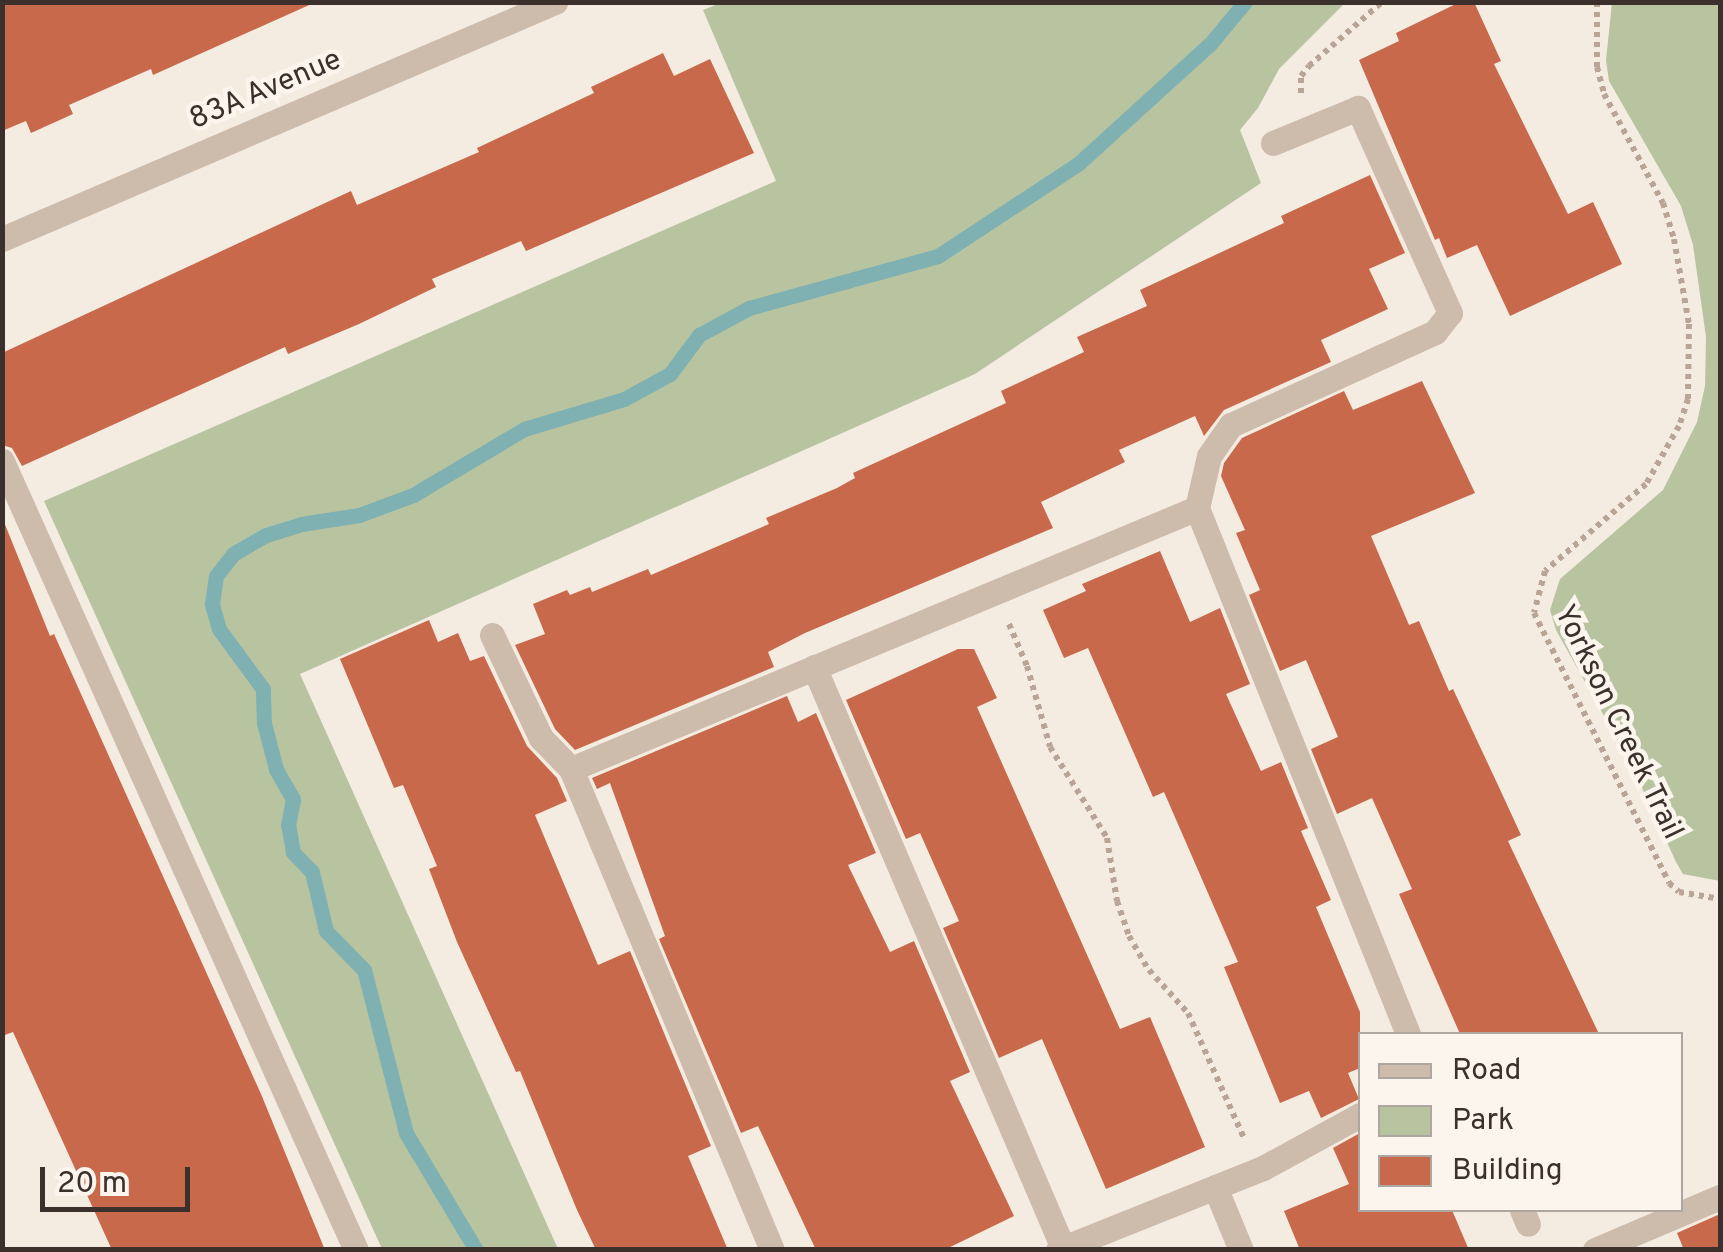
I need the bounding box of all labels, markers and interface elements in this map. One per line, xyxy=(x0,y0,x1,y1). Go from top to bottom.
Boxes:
street label: 83A Avenue xyxy=(184,42,348,140)
street label: Yorkson Creek Trail xyxy=(1544,599,1690,847)
legend xyxy=(1358,1032,1683,1212)
text: Road xyxy=(1452,1053,1521,1090)
text: Park xyxy=(1452,1103,1514,1140)
scale bar xyxy=(45,1147,195,1209)
text: Building xyxy=(1452,1153,1563,1190)
text: 20 m xyxy=(57,1166,127,1203)

